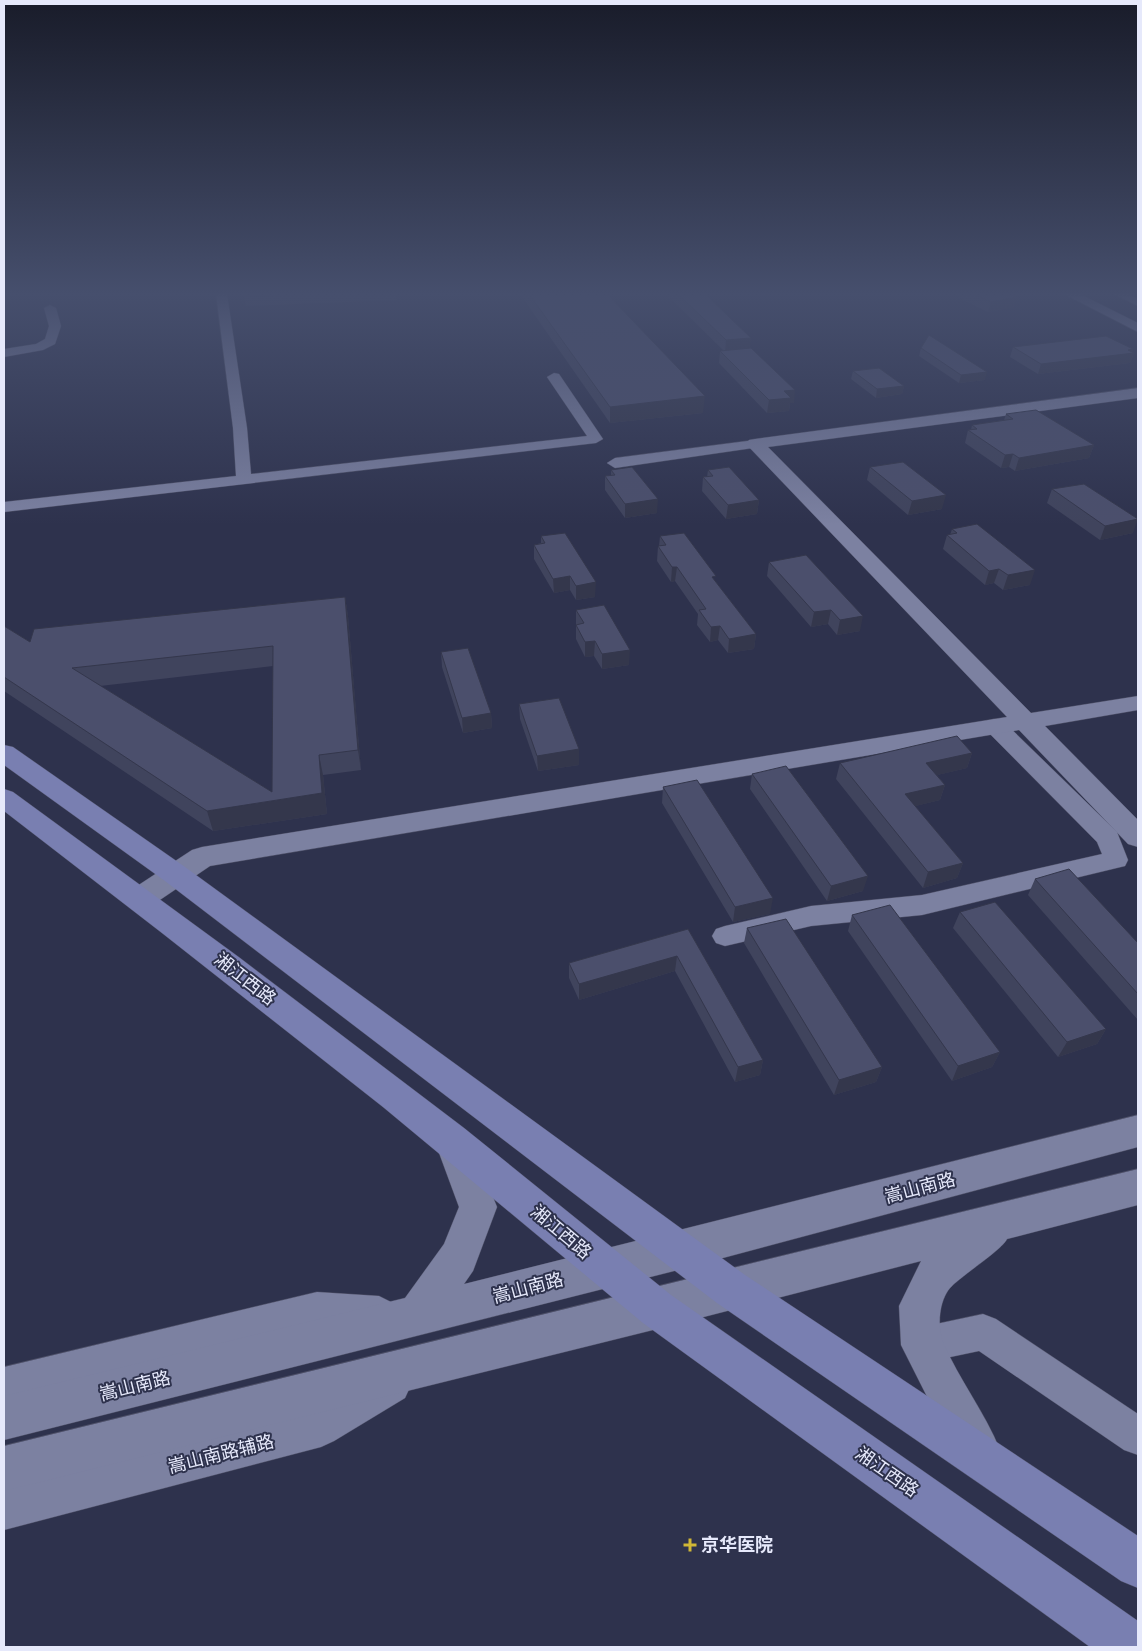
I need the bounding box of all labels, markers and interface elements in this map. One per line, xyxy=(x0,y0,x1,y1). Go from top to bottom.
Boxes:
street label: 湘江西路 xyxy=(210,948,280,1010)
street label: 嵩山南路 xyxy=(882,1168,958,1208)
street label: 湘江西路 xyxy=(526,1200,596,1264)
street label: 嵩山南路 xyxy=(490,1268,566,1308)
street label: 嵩山南路 xyxy=(97,1367,173,1405)
street label: 嵩山南路辅路 xyxy=(166,1430,276,1478)
street label: 湘江西路 xyxy=(851,1442,923,1502)
place label: 京华医院 xyxy=(701,1534,773,1556)
marker: 京华医院 xyxy=(683,1538,697,1552)

